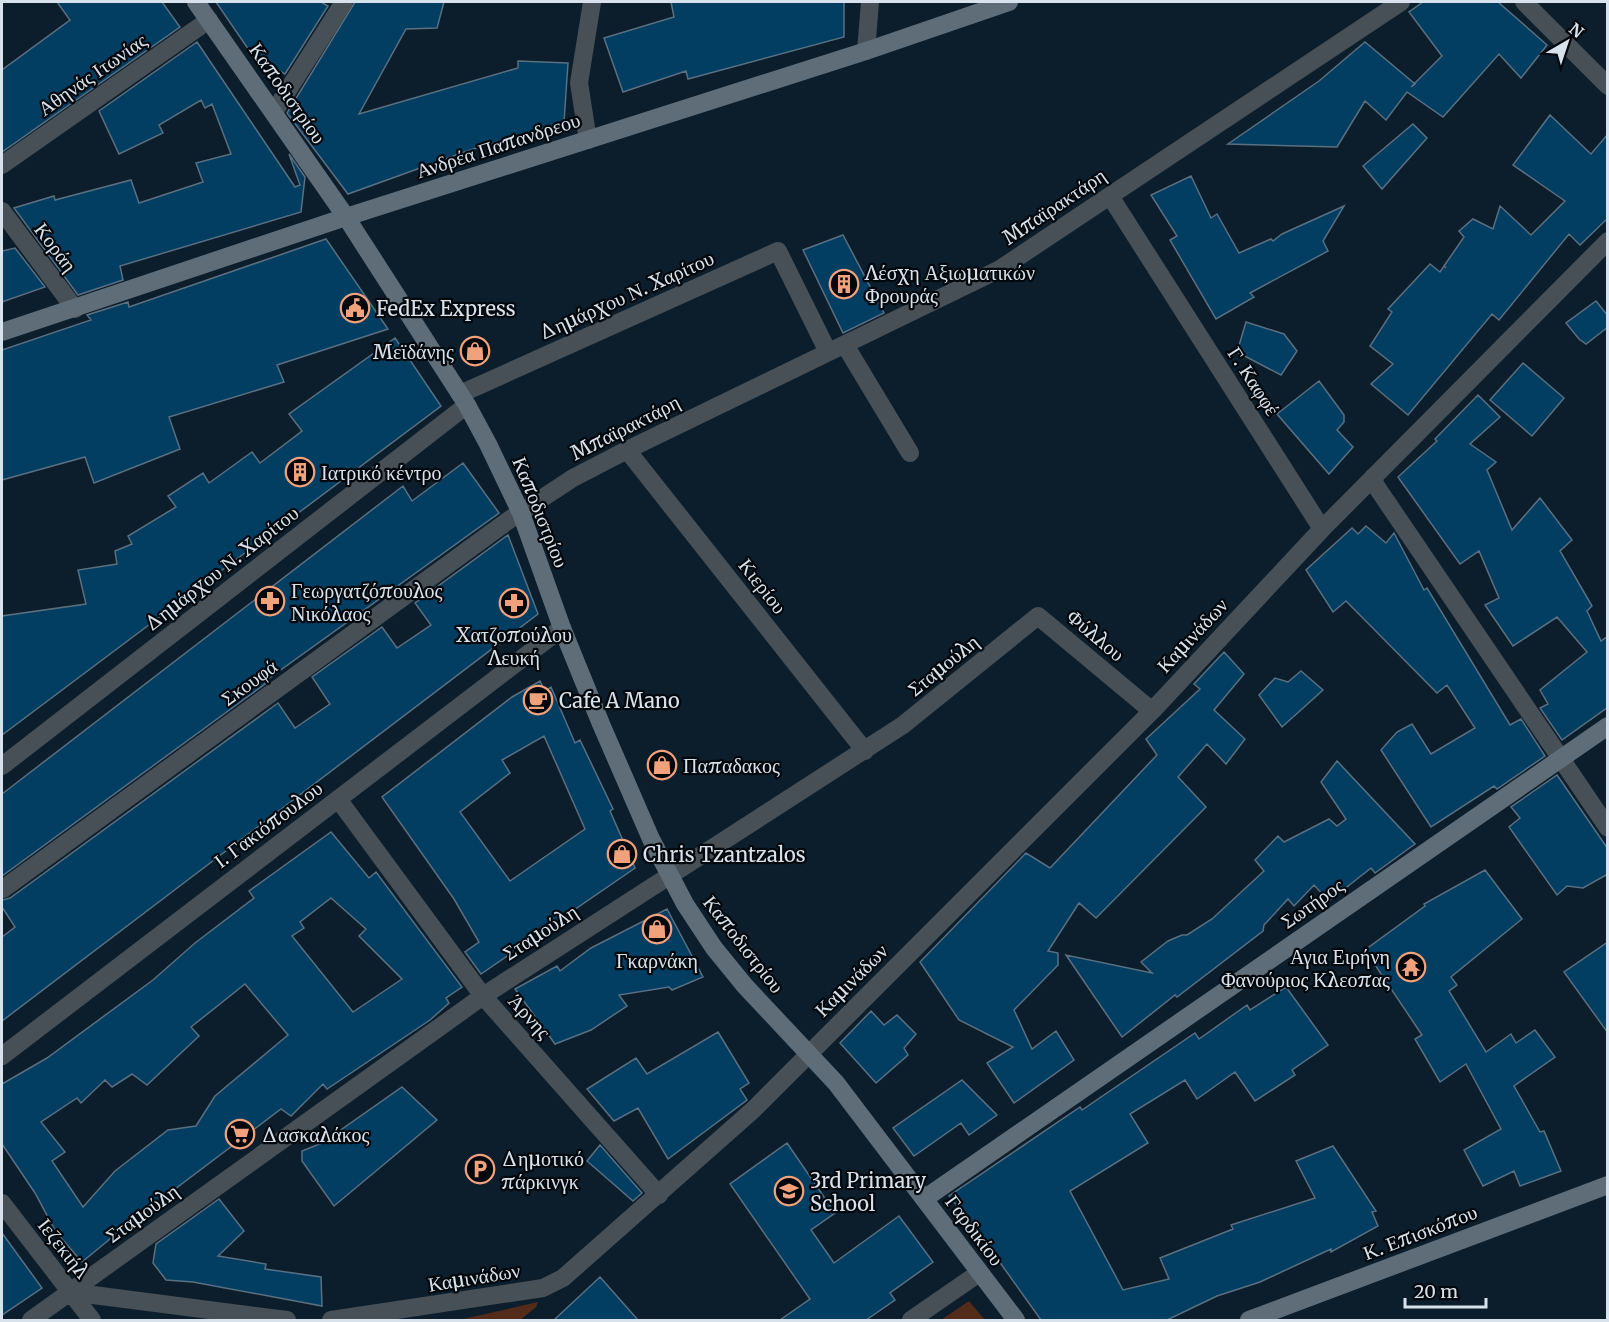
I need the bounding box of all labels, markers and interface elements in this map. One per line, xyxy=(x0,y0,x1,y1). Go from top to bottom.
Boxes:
north arrow xyxy=(1537,12,1597,72)
text: N xyxy=(1565,19,1588,42)
street label: Αθηνάς Ιτωνίας xyxy=(33,27,151,121)
street label: Καποδιστρίου xyxy=(244,38,332,148)
street label: Ανδρέα Παπανδρεου xyxy=(413,107,583,183)
street label: Μπαϊρακτάρη xyxy=(998,162,1110,250)
street label: Κοράη xyxy=(29,217,83,277)
street label: Δημάρχου Ν. Χαρίτου xyxy=(534,245,718,345)
place label: Λέσχη Αξιωματικών Φρουράς xyxy=(864,260,1035,308)
building icon: Λέσχη Αξιωματικών Φρουράς xyxy=(828,268,860,300)
public building icon: FedEx Express xyxy=(339,292,371,324)
place label: FedEx Express xyxy=(376,296,516,321)
shop icon: Μεϊδάνης xyxy=(459,335,491,367)
place label: Μεϊδάνης xyxy=(373,339,454,364)
street label: Γ. Καφφέ xyxy=(1223,342,1285,420)
street label: Μπαϊρακτάρη xyxy=(566,389,684,465)
street label: Καποδιστρίου xyxy=(507,453,575,571)
building icon: Ιατρικό κέντρο xyxy=(284,456,316,488)
place label: Ιατρικό κέντρο xyxy=(321,460,441,485)
street label: Δημάρχου Ν. Χαρίτου xyxy=(139,500,303,636)
street label: Κιερίου xyxy=(734,553,792,619)
place label: Γεωργατζόπουλος Νικόλαος xyxy=(291,578,443,626)
pharmacy icon: Γεωργατζόπουλος Νικόλαος xyxy=(254,585,286,617)
pharmacy icon: Χατζοπούλου Λευκή xyxy=(498,587,530,619)
street label: Καμινάδων xyxy=(1151,592,1233,678)
street label: Φύλλου xyxy=(1062,604,1130,666)
place label: Χατζοπούλου Λευκή xyxy=(456,622,572,670)
street label: Σταμούλη xyxy=(902,629,984,701)
street label: Σκουφά xyxy=(216,653,282,711)
cafe icon: Cafe A Mano xyxy=(522,684,554,716)
place label: Cafe A Mano xyxy=(559,688,680,713)
shop icon: Παπαδακος xyxy=(646,749,678,781)
place label: Παπαδακος xyxy=(683,753,780,778)
street label: Ι. Γακιόπουλου xyxy=(209,775,327,873)
shop icon: Chris Tzantzalos xyxy=(606,838,638,870)
place label: Chris Tzantzalos xyxy=(643,842,806,867)
street label: Σωτήρος xyxy=(1276,872,1348,934)
street label: Καποδιστρίου xyxy=(698,890,790,998)
street label: Σταμούλη xyxy=(498,899,582,965)
shop icon: Γκαρνάκη xyxy=(641,913,673,945)
street label: Καμινάδων xyxy=(809,938,893,1022)
place label: Αγια Ειρήνη Φανούριος Κλεοπας xyxy=(1221,944,1390,992)
place label: Γκαρνάκη xyxy=(616,948,698,973)
temple icon: Αγια Ειρήνη Φανούριος Κλεοπας xyxy=(1395,951,1427,983)
street label: Άρνης xyxy=(503,988,557,1044)
supermarket icon: Δασκαλάκος xyxy=(224,1118,256,1150)
place label: Δασκαλάκος xyxy=(261,1122,369,1147)
place label: Δημοτικό πάρκινγκ xyxy=(501,1146,584,1194)
parking icon: Δημοτικό πάρκινγκ xyxy=(464,1153,496,1185)
place label: 3rd Primary School xyxy=(810,1168,926,1216)
school or university icon: 3rd Primary School xyxy=(773,1175,805,1207)
street label: Σταμούλη xyxy=(101,1178,183,1248)
street label: Γαρδικίου xyxy=(940,1190,1010,1270)
street label: Κ. Επισκόπου xyxy=(1359,1199,1481,1265)
street label: Ιεζεκιήλ xyxy=(33,1213,95,1283)
street label: Καμινάδων xyxy=(426,1257,522,1297)
scale bar xyxy=(1405,1271,1486,1309)
text: 20 m xyxy=(1414,1280,1458,1303)

